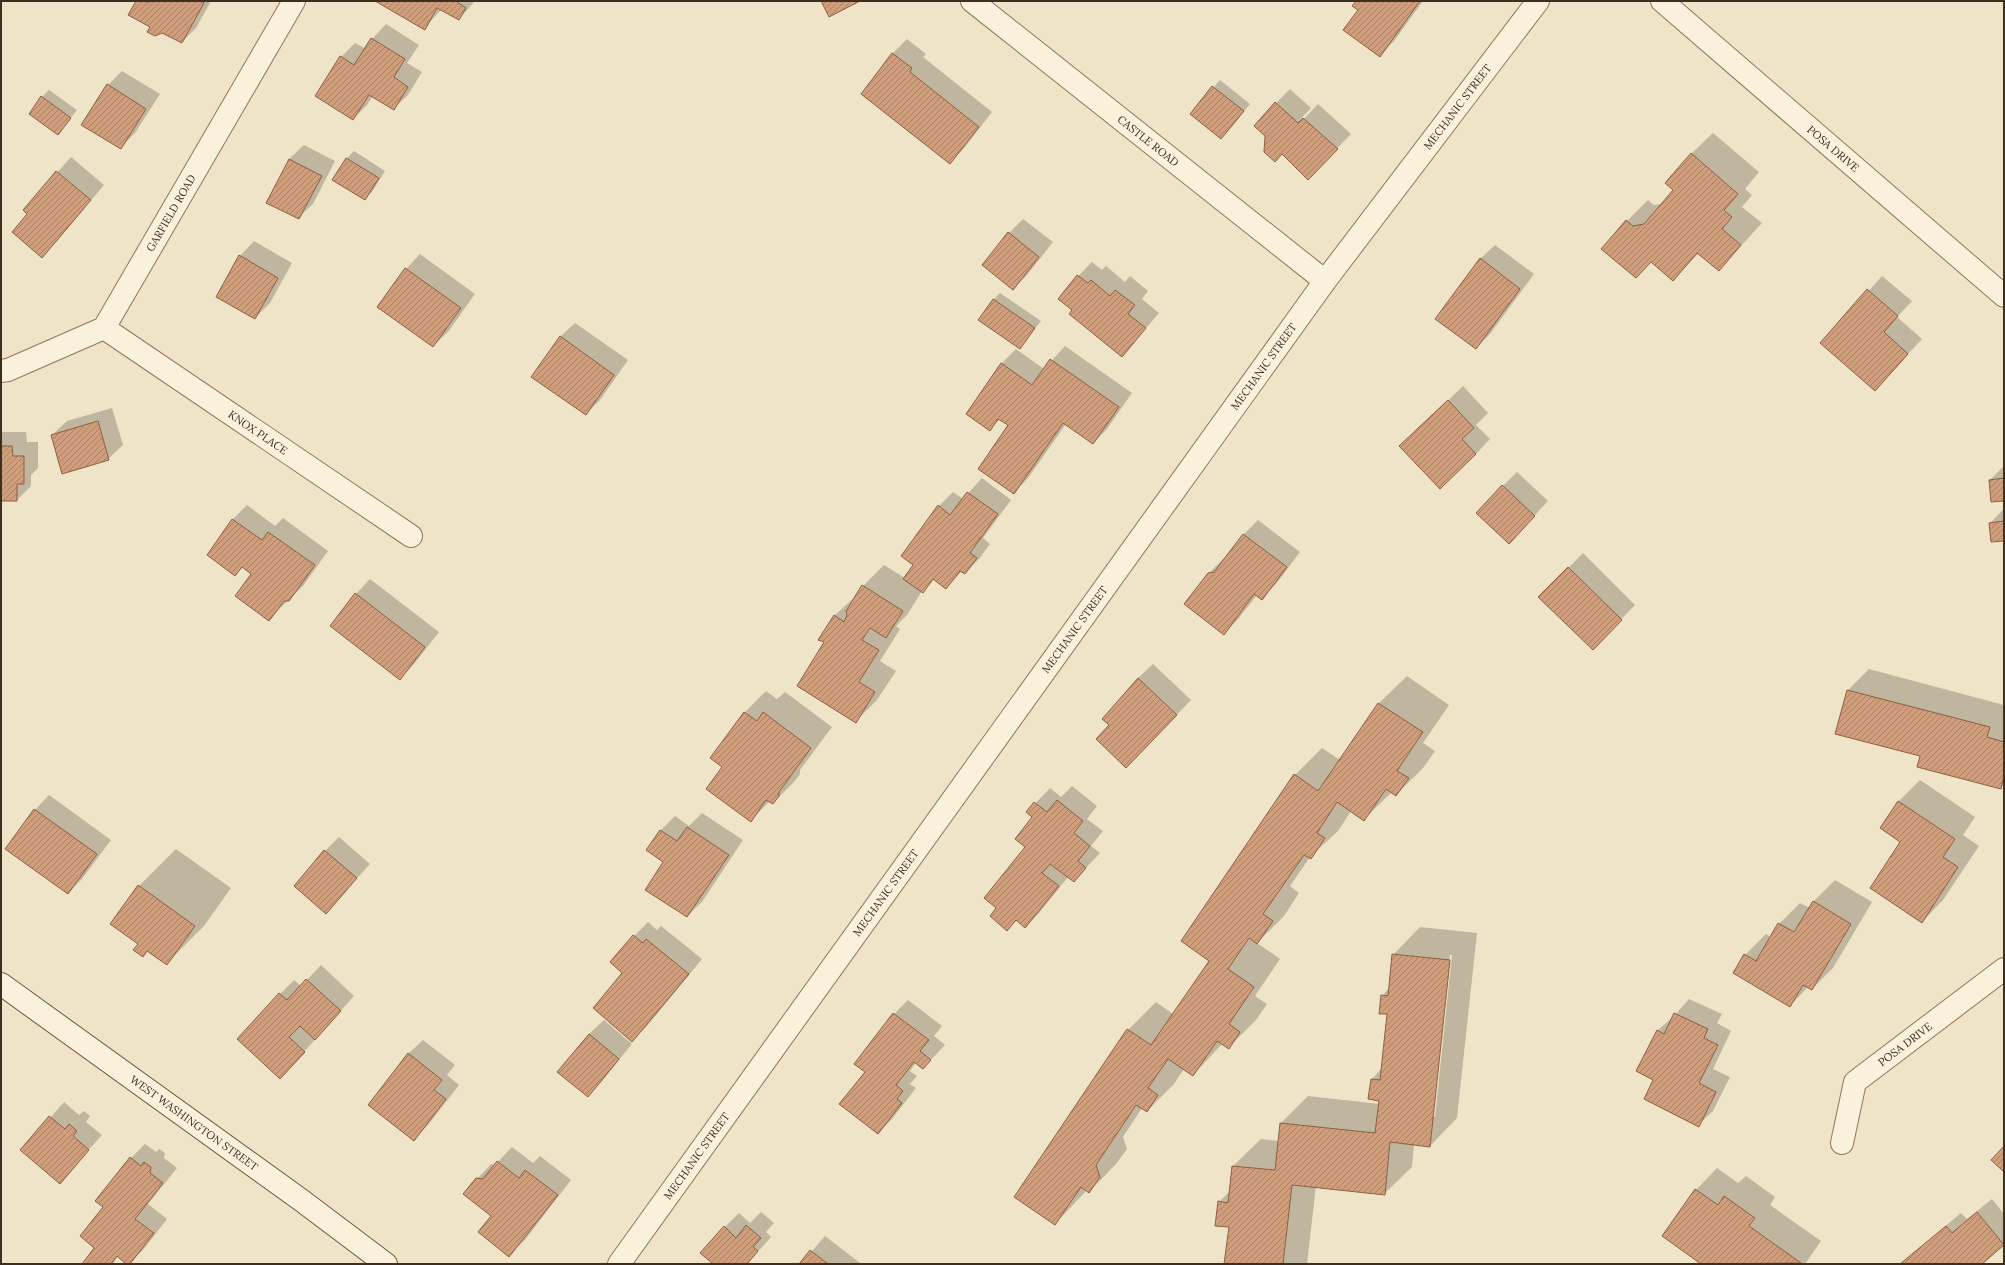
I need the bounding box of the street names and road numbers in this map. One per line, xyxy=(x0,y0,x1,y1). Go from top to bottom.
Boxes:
street label: MECHANIC STREET xyxy=(1420,61,1494,152)
street label: CASTLE ROAD xyxy=(1115,112,1182,169)
street label: POSA DRIVE xyxy=(1804,122,1862,175)
street label: GARFIELD ROAD xyxy=(143,172,199,254)
street label: MECHANIC STREET xyxy=(1228,320,1300,413)
street label: KNOX PLACE xyxy=(226,407,291,458)
street label: MECHANIC STREET xyxy=(1039,583,1111,676)
street label: MECHANIC STREET xyxy=(850,847,922,939)
street label: POSA DRIVE xyxy=(1875,1019,1935,1069)
street label: WEST WASHINGTON STREET xyxy=(127,1072,261,1174)
street label: MECHANIC STREET xyxy=(661,1110,733,1202)

